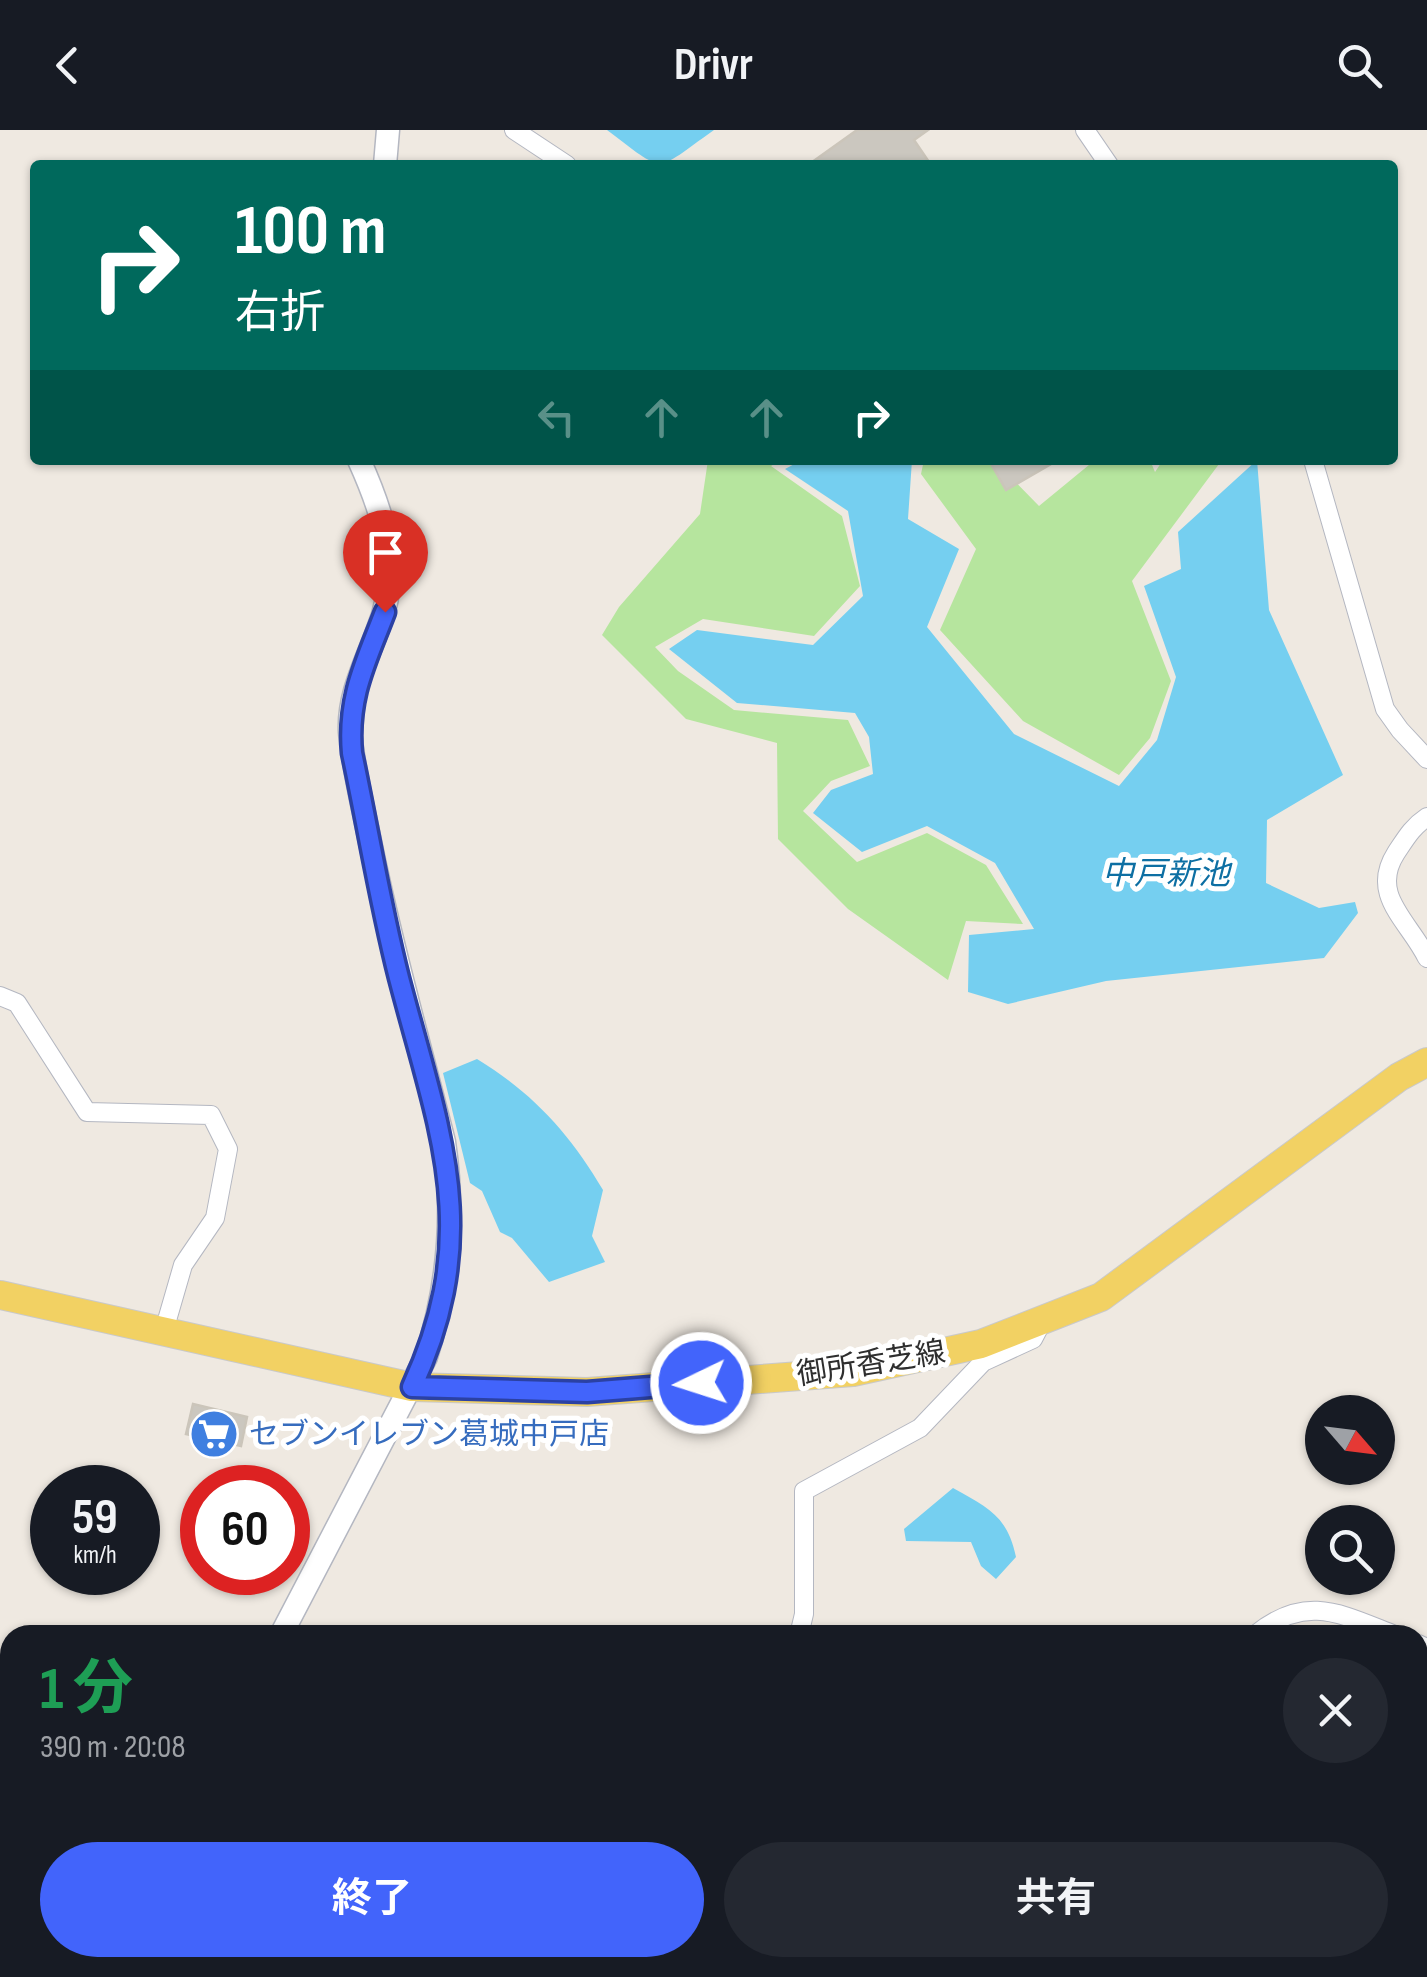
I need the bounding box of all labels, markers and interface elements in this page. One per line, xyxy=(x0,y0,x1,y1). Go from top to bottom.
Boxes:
icon: back xyxy=(40,38,95,93)
text: Drivr xyxy=(674,38,753,93)
icon: search xyxy=(1332,38,1387,93)
text: 100 m xyxy=(235,190,386,274)
icon: right xyxy=(70,200,200,330)
text: 右折 xyxy=(235,286,325,341)
icon: left xyxy=(529,390,584,445)
icon: ahead xyxy=(634,390,689,445)
icon: ahead xyxy=(739,390,794,445)
icon: right xyxy=(844,390,899,445)
pin xyxy=(343,510,428,613)
icon: arrive xyxy=(358,525,413,580)
water label: 中戸新池 xyxy=(1102,855,1233,894)
position arrow xyxy=(649,1331,753,1435)
street label: 御所香芝線 xyxy=(794,1334,948,1393)
north arrow xyxy=(1305,1395,1395,1485)
map controls xyxy=(1305,1395,1395,1595)
supermarket icon: セブンイレブン葛城中戸店 xyxy=(188,1408,240,1460)
place label: セブンイレブン葛城中戸店 xyxy=(249,1417,609,1453)
speed limit sign: 60 xyxy=(180,1465,310,1595)
text: 59 xyxy=(72,1488,118,1548)
button: search xyxy=(1305,1505,1395,1595)
text: km/h xyxy=(73,1540,117,1571)
text: 1 分 xyxy=(40,1654,133,1726)
button: close xyxy=(1283,1658,1388,1763)
text: 390 m · 20:08 xyxy=(40,1728,185,1767)
button: 終了 xyxy=(40,1842,704,1957)
button: 共有 xyxy=(724,1842,1388,1957)

